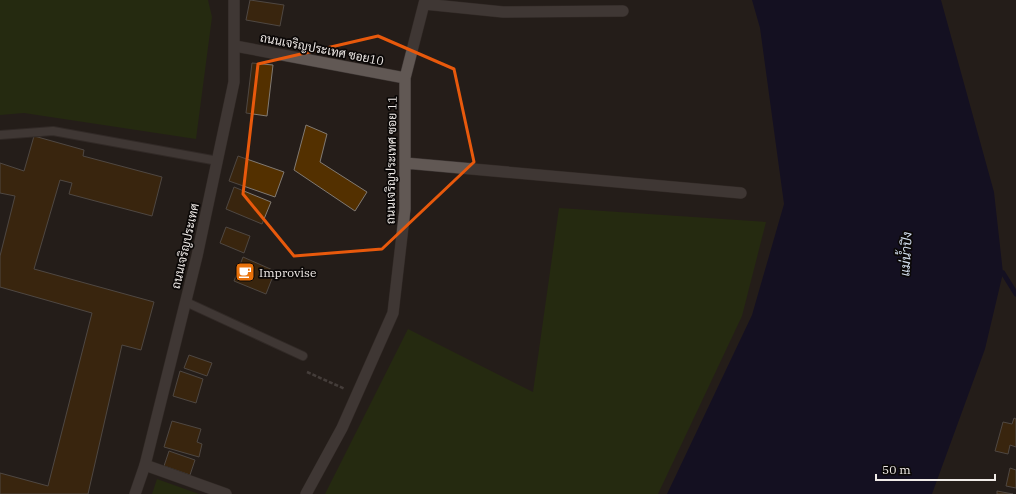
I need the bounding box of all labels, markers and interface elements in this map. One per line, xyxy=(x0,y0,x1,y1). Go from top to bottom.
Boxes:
street label: ถนนเจริญประเทศ ซอย10 xyxy=(259,30,385,68)
street label: ถนนเจริญประเทศ ซอย 11 xyxy=(382,96,400,224)
street label: ถนนเจริญประเทศ xyxy=(168,202,202,290)
water label: แม่น้ำปิง xyxy=(892,231,916,277)
cafe icon: Improvise xyxy=(234,261,256,283)
place label: Improvise xyxy=(259,265,316,280)
scale bar xyxy=(876,456,995,482)
text: 50 m xyxy=(882,462,911,477)

